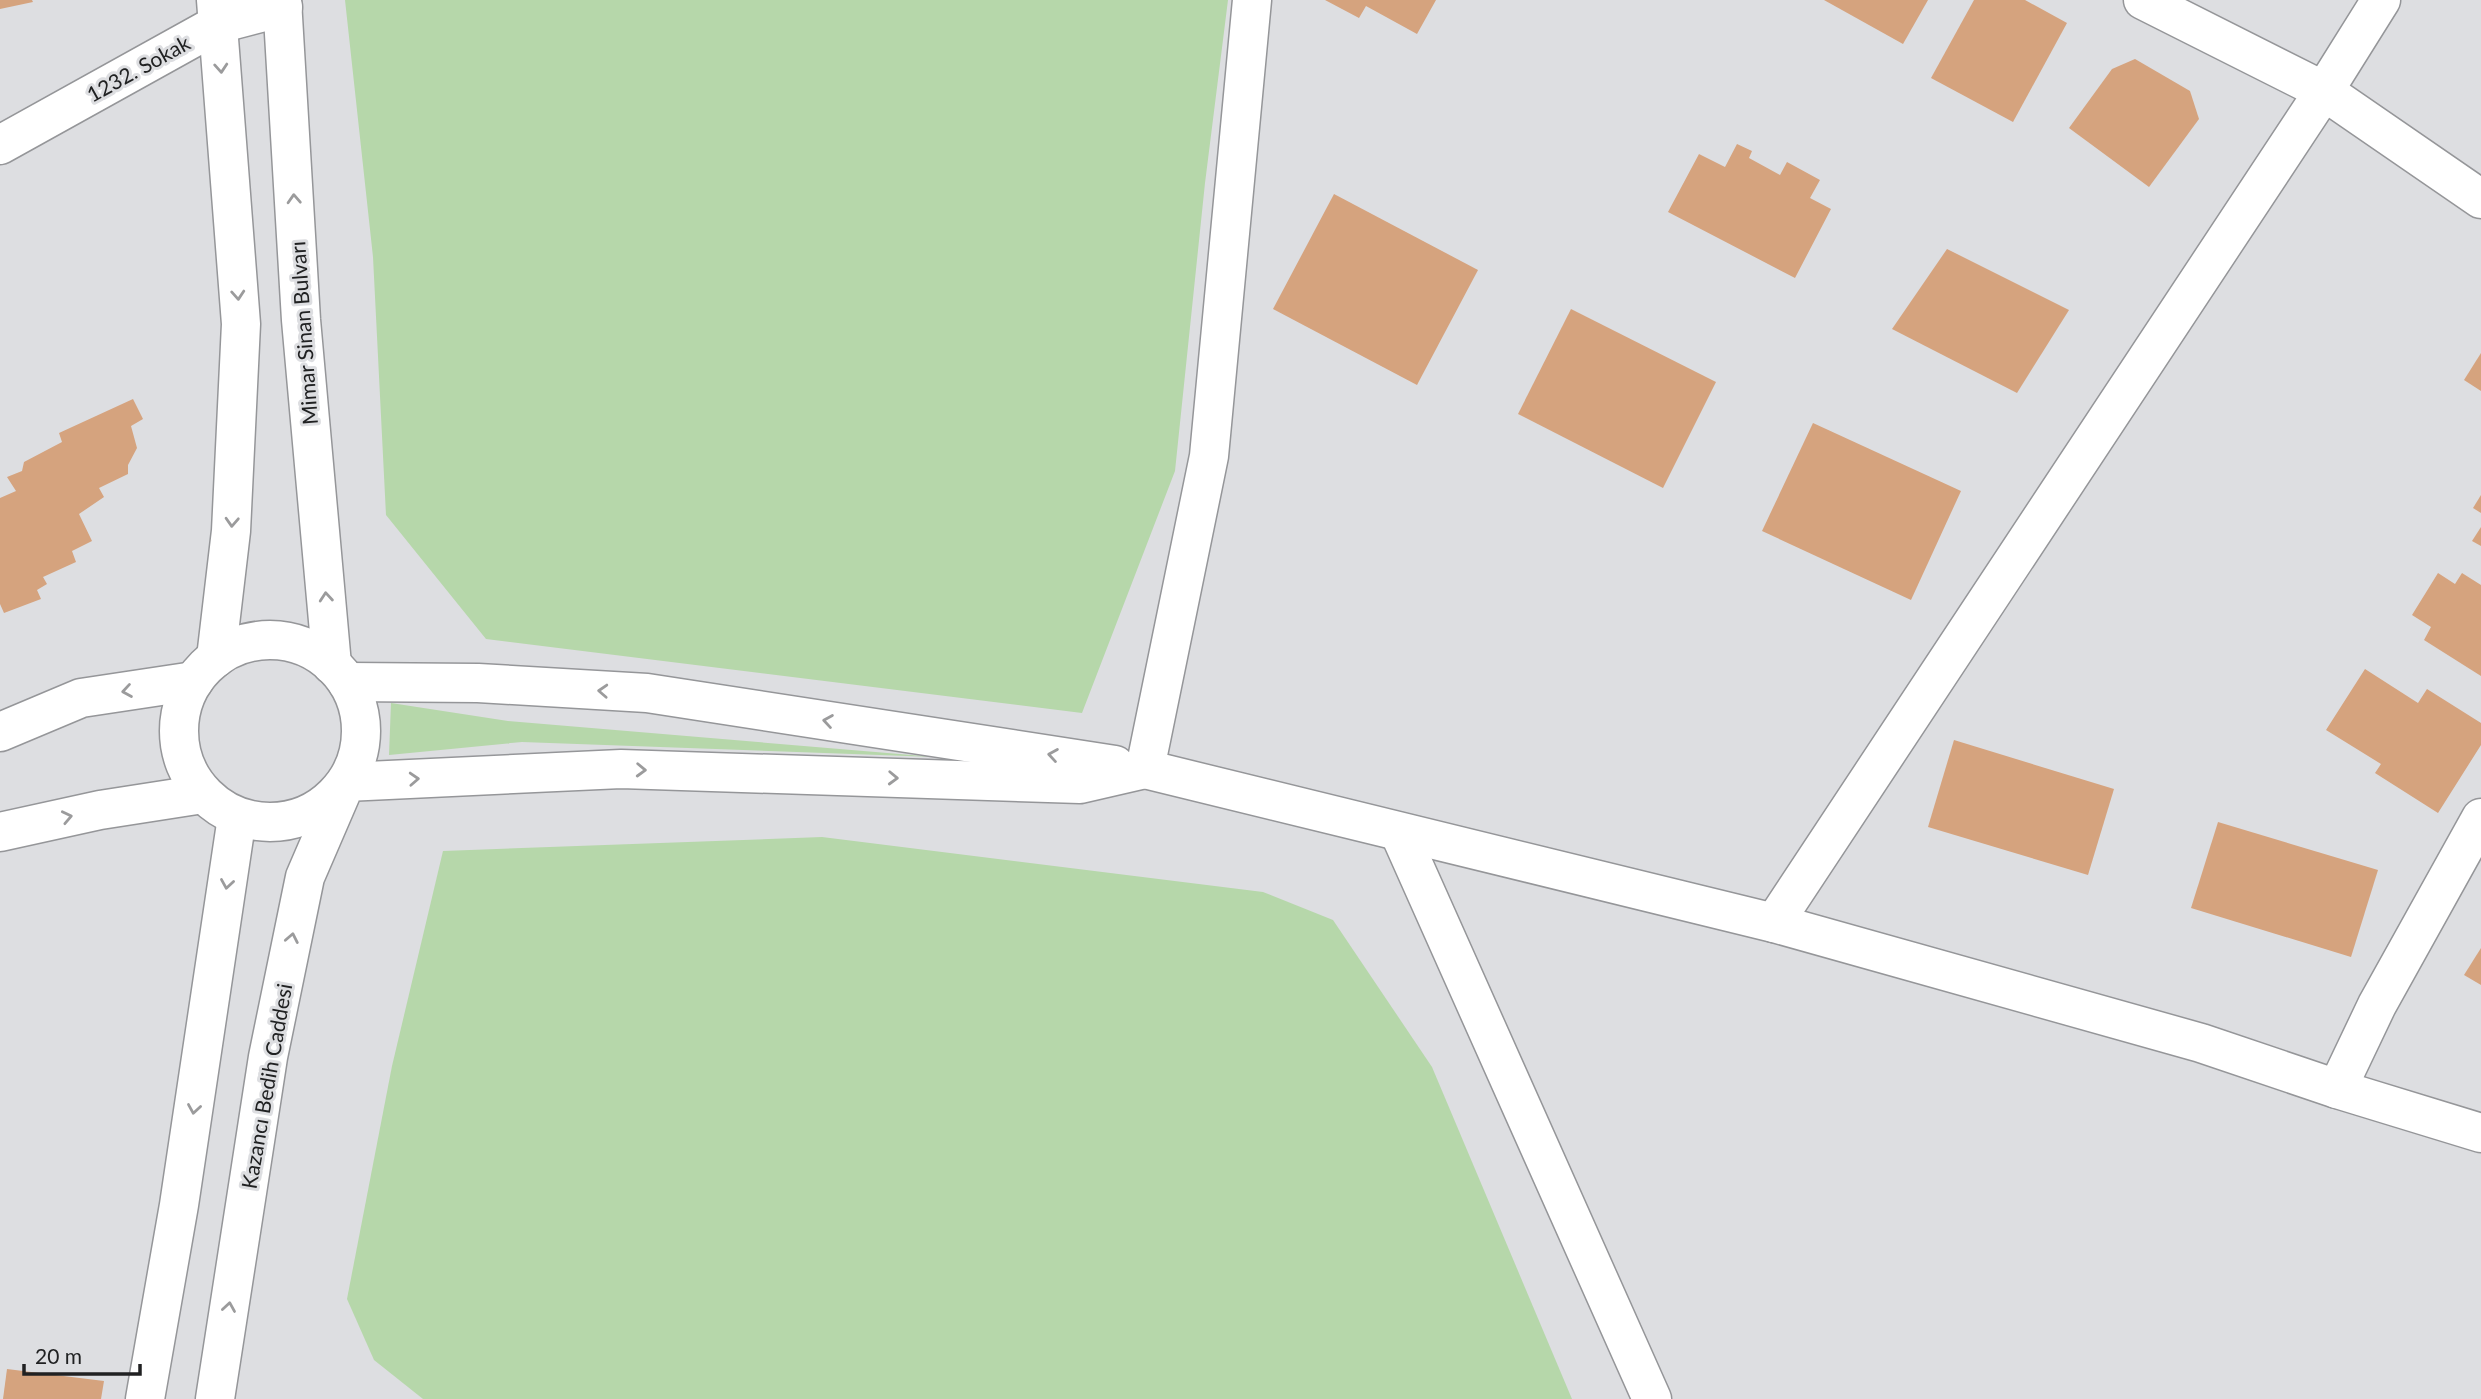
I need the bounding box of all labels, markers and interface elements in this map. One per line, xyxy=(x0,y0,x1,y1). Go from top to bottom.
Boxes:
street label: 1232. Sokak xyxy=(82,29,194,107)
one-way arrow xyxy=(213,63,228,74)
one-way arrow xyxy=(286,193,301,204)
street label: Mimar Sinan Bulvarı xyxy=(284,240,322,426)
one-way arrow xyxy=(231,290,246,301)
one-way arrow xyxy=(224,517,239,528)
one-way arrow xyxy=(319,591,334,602)
one-way arrow xyxy=(121,683,133,698)
one-way arrow xyxy=(597,683,608,698)
one-way arrow xyxy=(822,714,834,729)
one-way arrow xyxy=(1047,748,1059,763)
one-way arrow xyxy=(636,762,647,777)
one-way arrow xyxy=(888,770,899,786)
one-way arrow xyxy=(409,771,420,786)
one-way arrow xyxy=(61,811,73,826)
one-way arrow xyxy=(220,878,235,890)
one-way arrow xyxy=(284,932,299,944)
street label: Kazancı Bedih Caddesi xyxy=(236,981,296,1191)
one-way arrow xyxy=(186,1103,201,1115)
one-way arrow xyxy=(221,1301,236,1313)
scale bar xyxy=(24,1332,140,1376)
text: 20 m xyxy=(35,1343,82,1368)

